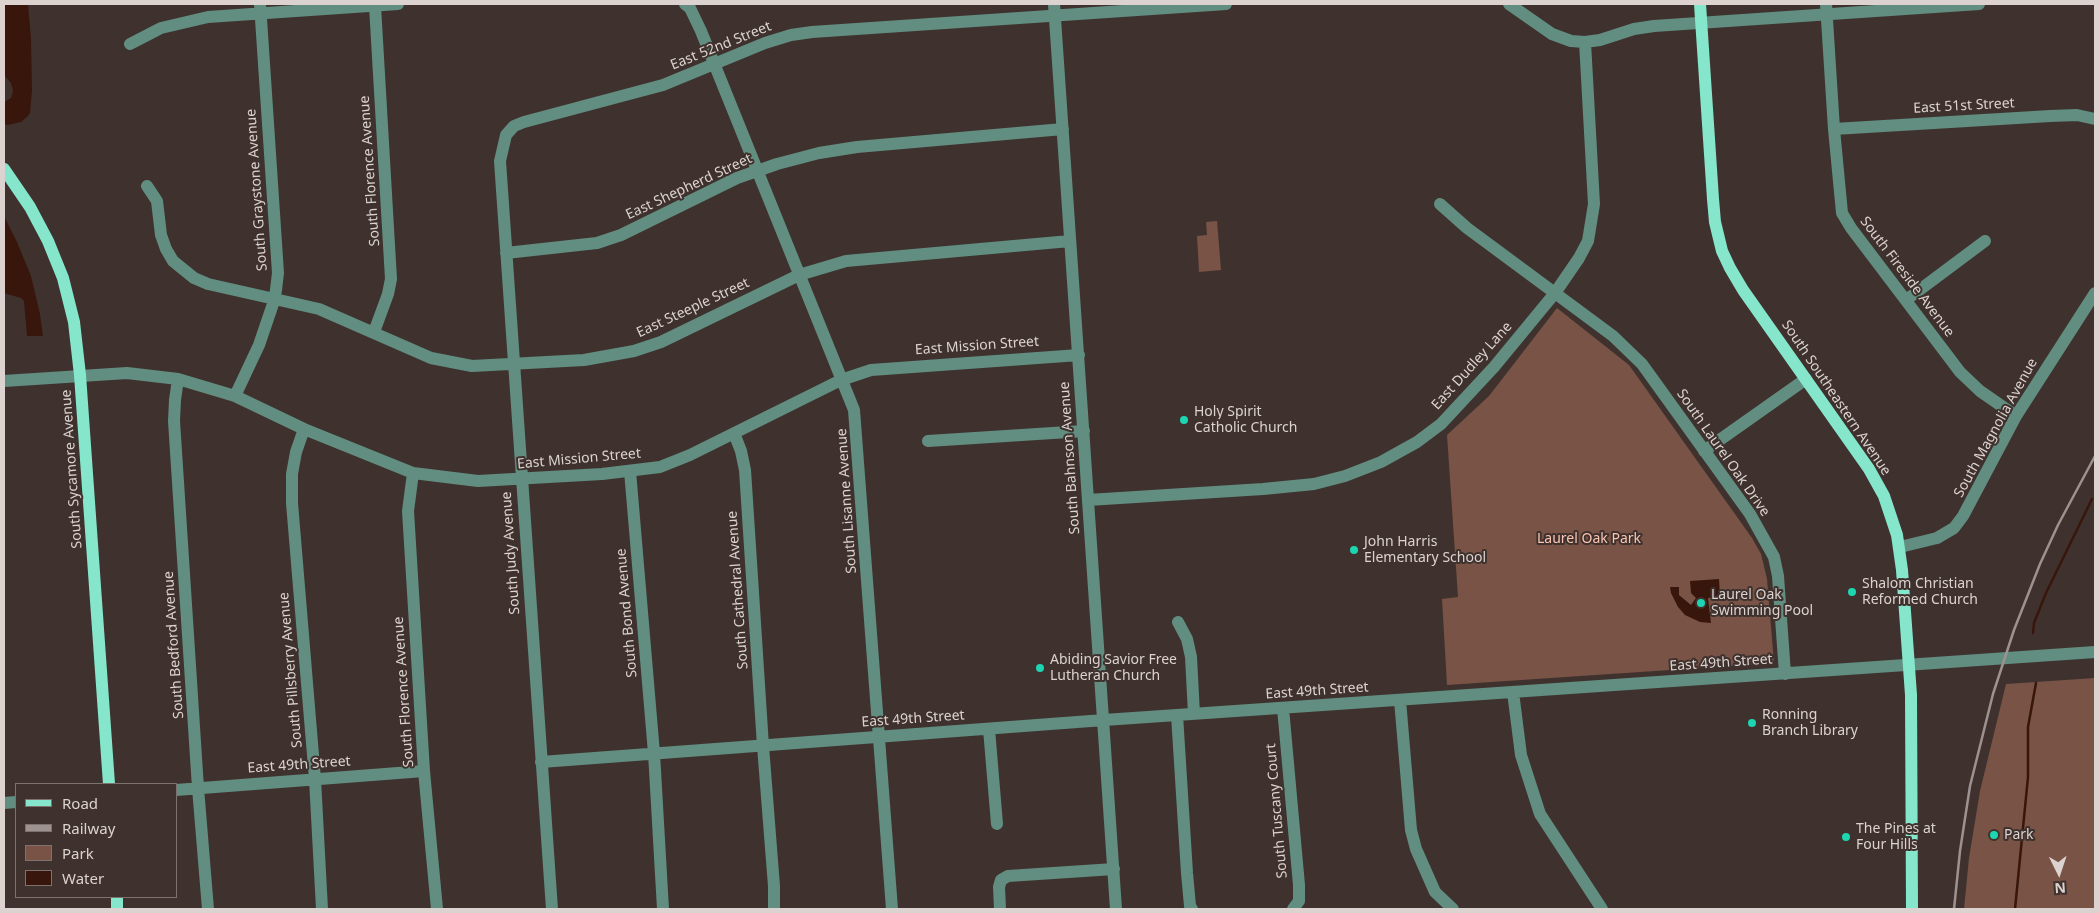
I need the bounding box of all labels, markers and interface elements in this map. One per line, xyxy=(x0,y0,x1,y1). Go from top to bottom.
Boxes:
street label: East 52nd Street xyxy=(668,18,774,74)
street label: South Florence Avenue xyxy=(356,95,384,247)
street label: East 51st Street xyxy=(1913,95,2015,117)
street label: South Graystone Avenue xyxy=(243,108,271,272)
street label: East Shepherd Street xyxy=(623,150,755,224)
street label: South Fireside Avenue xyxy=(1856,214,1958,340)
street label: East Steeple Street xyxy=(634,275,752,341)
street label: South Southeastern Avenue xyxy=(1778,317,1894,479)
street label: East Dudley Lane xyxy=(1428,319,1516,413)
street label: East Mission Street xyxy=(914,333,1040,359)
street label: South Magnolia Avenue xyxy=(1951,356,2041,500)
street label: South Bahnson Avenue xyxy=(1056,381,1084,535)
street label: South Laurel Oak Drive xyxy=(1673,386,1773,520)
street label: South Sycamore Avenue xyxy=(58,389,86,549)
place label: Holy Spirit Catholic Church xyxy=(1194,404,1297,437)
marker: Holy Spirit Catholic Church xyxy=(1178,414,1190,426)
street label: South Lisanne Avenue xyxy=(834,428,860,574)
street label: East Mission Street xyxy=(516,445,642,473)
street label: South Judy Avenue xyxy=(498,491,524,615)
street label: South Cathedral Avenue xyxy=(724,510,752,670)
park label: Laurel Oak Park xyxy=(1537,531,1641,547)
place label: John Harris Elementary School xyxy=(1364,534,1486,566)
marker: John Harris Elementary School xyxy=(1348,544,1360,556)
street label: South Bond Avenue xyxy=(613,548,641,678)
street label: South Bedford Avenue xyxy=(160,571,188,719)
place label: Shalom Christian Reformed Church xyxy=(1862,576,1978,608)
marker: Shalom Christian Reformed Church xyxy=(1846,586,1858,598)
place label: Laurel Oak Swimming Pool xyxy=(1711,587,1813,620)
street label: South Pillsberry Avenue xyxy=(276,591,306,749)
marker: Laurel Oak Swimming Pool xyxy=(1695,597,1707,609)
street label: South Florence Avenue xyxy=(390,616,418,768)
street label: East 49th Street xyxy=(1669,651,1773,675)
place label: Abiding Savior Free Lutheran Church xyxy=(1050,652,1177,684)
marker: Abiding Savior Free Lutheran Church xyxy=(1034,662,1046,674)
street label: East 49th Street xyxy=(1265,679,1369,703)
street label: East 49th Street xyxy=(861,707,965,731)
place label: Ronning Branch Library xyxy=(1762,707,1858,740)
marker: Ronning Branch Library xyxy=(1746,717,1758,729)
street label: South Tuscany Court xyxy=(1263,743,1291,879)
street label: East 49th Street xyxy=(247,753,351,777)
legend xyxy=(15,783,178,898)
text: Road xyxy=(62,793,98,813)
text: Railway xyxy=(62,818,115,838)
place label: The Pines at Four Hills xyxy=(1856,821,1936,854)
place label: Park xyxy=(2004,827,2034,843)
marker: Park xyxy=(1988,829,2000,841)
marker: The Pines at Four Hills xyxy=(1840,831,1852,843)
text: Park xyxy=(62,843,94,863)
north arrow xyxy=(2034,848,2084,898)
text: Water xyxy=(62,868,104,888)
text: N xyxy=(2054,879,2066,898)

